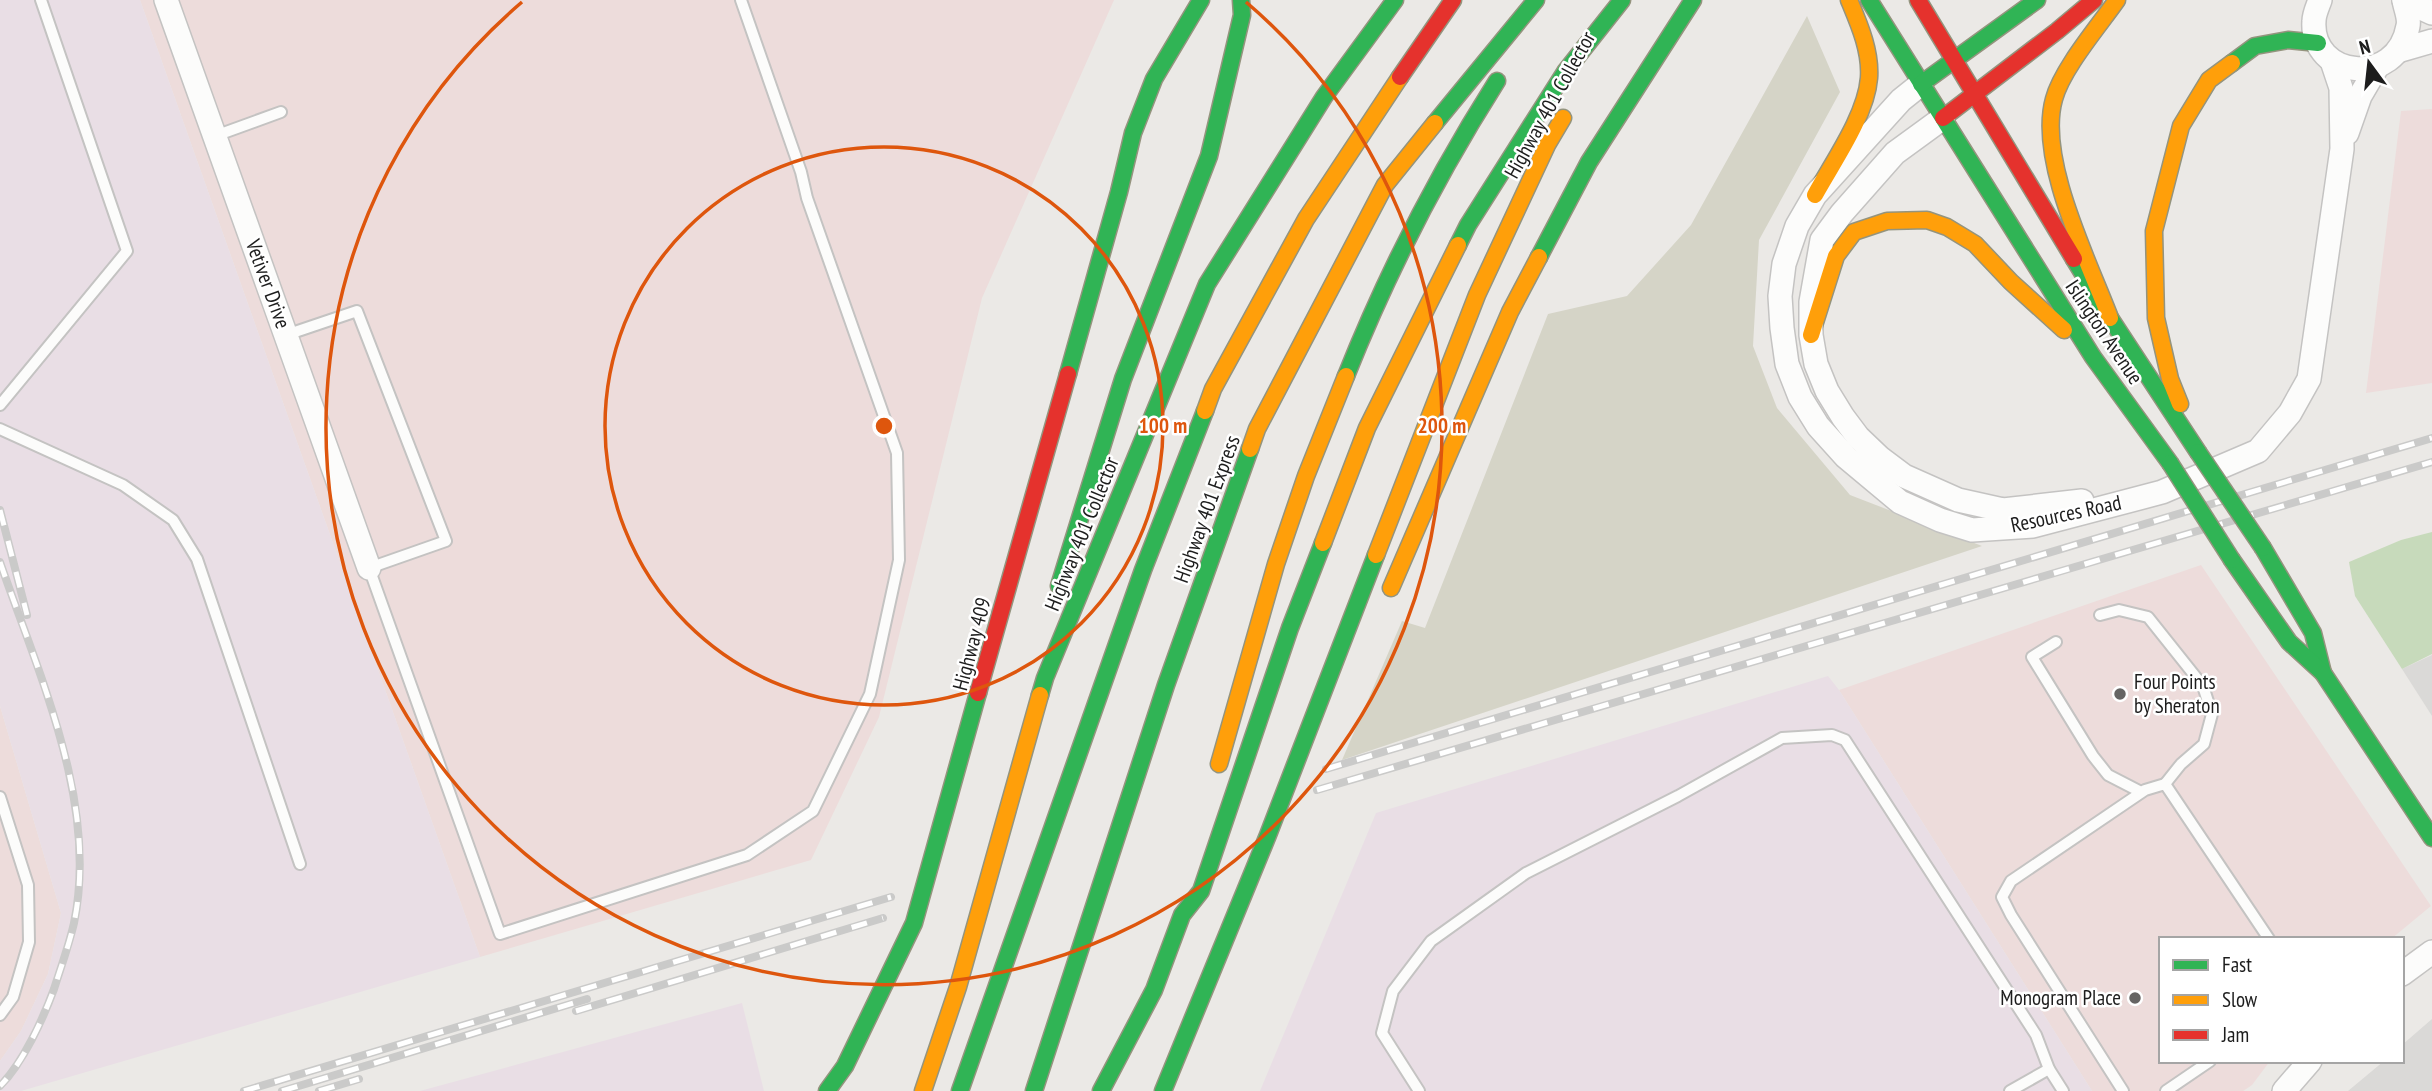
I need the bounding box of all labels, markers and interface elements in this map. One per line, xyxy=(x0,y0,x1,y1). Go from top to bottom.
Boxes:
street label: Highway 401 Collector xyxy=(1498,26,1601,183)
north arrow xyxy=(2334,28,2404,98)
text: N xyxy=(2357,34,2373,59)
street label: Vetiver Drive xyxy=(240,235,297,332)
street label: Islington Avenue xyxy=(2059,274,2149,389)
text: 100 m xyxy=(1139,412,1187,439)
text: 200 m xyxy=(1418,412,1466,439)
centre of rings xyxy=(872,414,896,438)
street label: Highway 401 Express xyxy=(1167,431,1246,586)
street label: Highway 401 Collector xyxy=(1038,453,1125,615)
street label: Resources Road xyxy=(2008,489,2124,538)
street label: Highway 409 xyxy=(946,594,997,693)
place label: Four Points by Sheraton xyxy=(2134,668,2220,719)
marker: Four Points by Sheraton xyxy=(2112,686,2128,702)
legend xyxy=(2159,937,2404,1063)
text: Fast xyxy=(2222,951,2252,978)
place label: Monogram Place xyxy=(2000,984,2121,1011)
text: Slow xyxy=(2222,986,2258,1013)
marker: Monogram Place xyxy=(2127,990,2143,1006)
text: Jam xyxy=(2221,1021,2249,1048)

